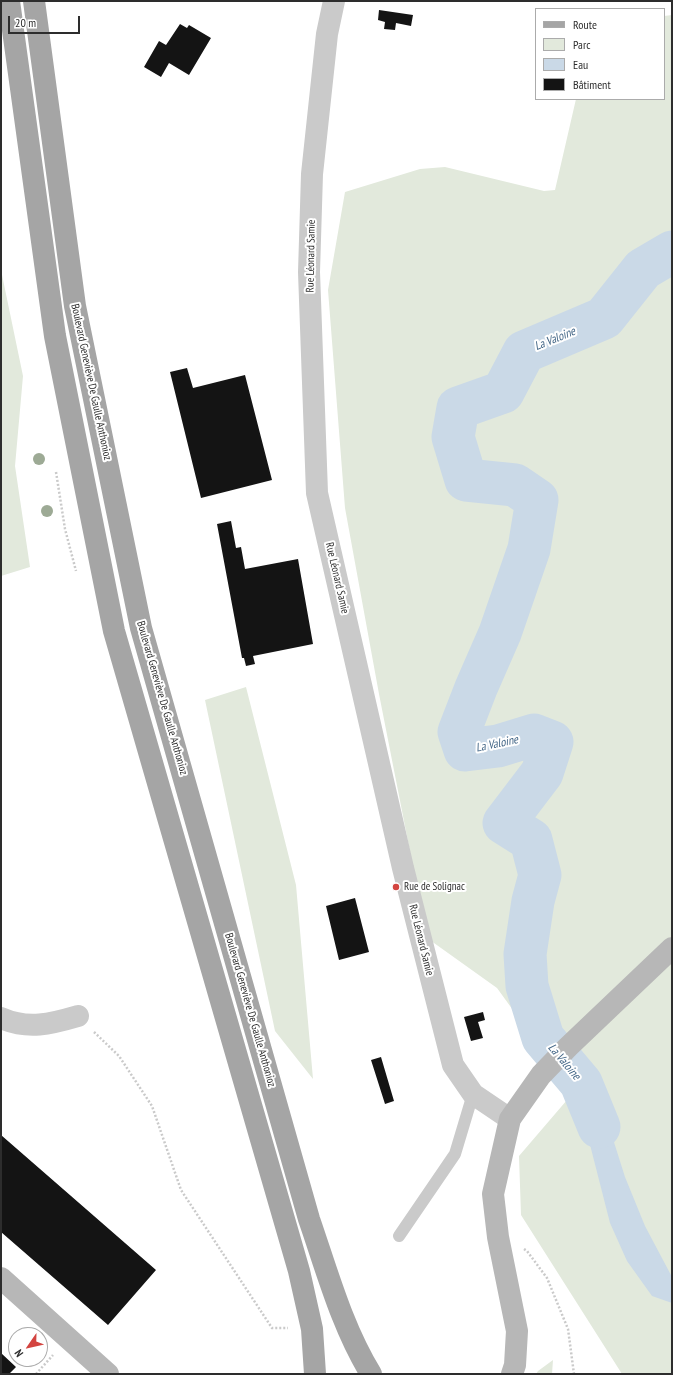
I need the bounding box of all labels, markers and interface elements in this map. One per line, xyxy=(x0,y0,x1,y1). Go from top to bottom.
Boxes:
scale bar xyxy=(10,8,82,34)
legend xyxy=(535,8,665,100)
text: 20 m xyxy=(15,15,36,30)
text: Route xyxy=(573,17,597,32)
text: Parc xyxy=(573,37,590,52)
text: Eau xyxy=(573,57,588,72)
text: Bâtiment xyxy=(573,77,611,92)
street label: Rue Léonard Samie xyxy=(304,220,318,292)
street label: Boulevard Geneviève De Gaulle Anthonioz xyxy=(68,303,114,461)
water label: La Valoine xyxy=(532,324,578,354)
street label: Rue Léonard Samie xyxy=(322,541,352,615)
street label: Boulevard Geneviève De Gaulle Anthonioz xyxy=(134,620,190,776)
water label: La Valoine xyxy=(475,733,519,755)
place label: Rue de Solignac xyxy=(404,880,465,894)
marker: Rue de Solignac xyxy=(391,882,401,892)
street label: Rue Léonard Samie xyxy=(406,903,436,977)
street label: Boulevard Geneviève De Gaulle Anthonioz xyxy=(222,932,278,1088)
water label: La Valoine xyxy=(545,1041,583,1083)
north arrow xyxy=(8,1327,48,1367)
text: N xyxy=(11,1347,26,1360)

